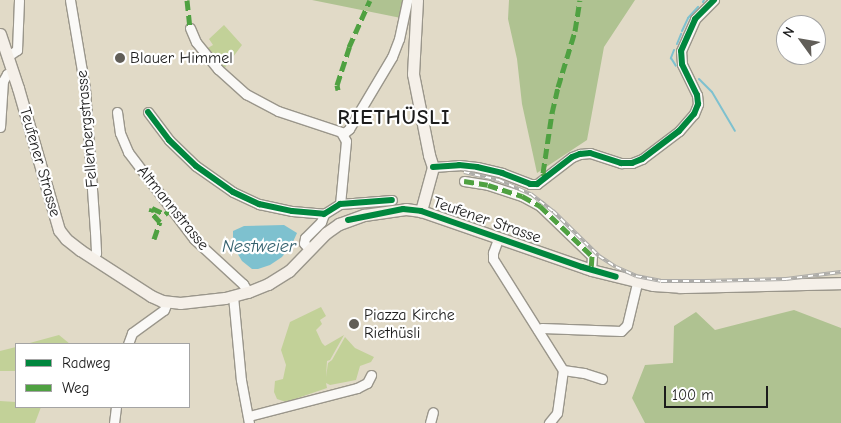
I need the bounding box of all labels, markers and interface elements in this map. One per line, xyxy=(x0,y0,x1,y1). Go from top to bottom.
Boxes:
north arrow xyxy=(776,15,826,65)
text: N xyxy=(779,24,798,41)
place label: Blauer Himmel xyxy=(130,48,233,68)
marker: Blauer Himmel xyxy=(114,52,126,64)
street label: Fellenbergstrasse xyxy=(72,69,102,189)
district label: RIETHÜSLI xyxy=(336,104,452,130)
street label: Teufener Strasse xyxy=(15,105,65,219)
street label: Altmannstrasse xyxy=(133,162,213,254)
street label: Teufener Strasse xyxy=(430,193,544,247)
water label: Nestweier xyxy=(222,236,296,258)
place label: Piazza Kirche Riethüsli xyxy=(364,305,455,343)
marker: Piazza Kirche Riethüsli xyxy=(348,318,360,330)
legend xyxy=(15,343,190,408)
text: Radweg xyxy=(62,354,111,372)
scale bar xyxy=(666,376,770,408)
text: Weg xyxy=(62,379,89,397)
text: 100 m xyxy=(672,386,714,404)

